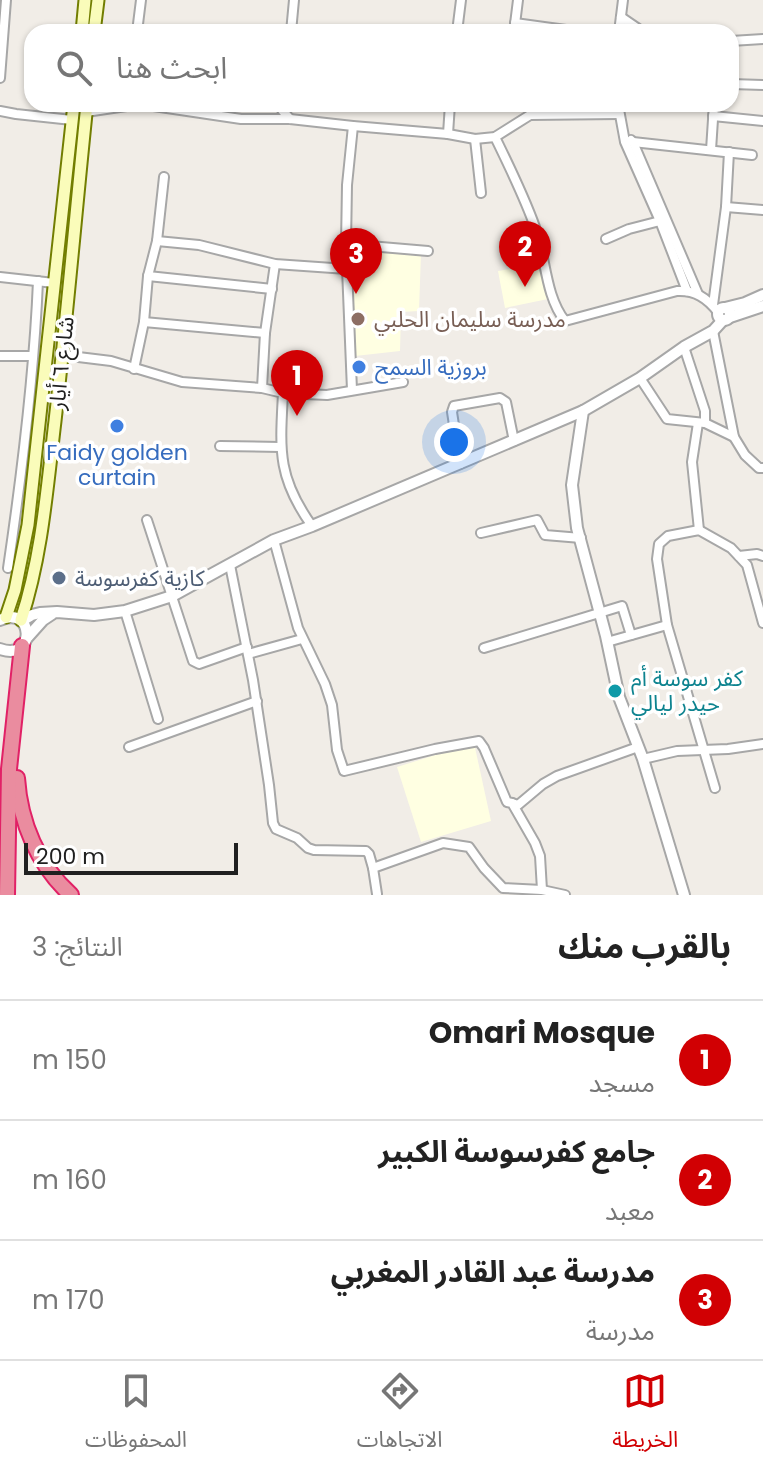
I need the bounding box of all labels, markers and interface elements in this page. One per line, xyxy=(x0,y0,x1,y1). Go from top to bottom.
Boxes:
search box xyxy=(24,24,739,112)
icon: search xyxy=(52,46,96,90)
text: ابحث هنا xyxy=(116,46,227,89)
pin: 2 xyxy=(499,221,551,287)
pin: 3 xyxy=(330,228,382,294)
place label: مدرسة سليمان الحلبي xyxy=(374,304,566,336)
marker: مدرسة سليمان الحلبي xyxy=(349,310,367,328)
street label: شارع ٦ أيار xyxy=(41,315,83,412)
pin: 1 xyxy=(271,350,323,416)
place label: بروزية السمح xyxy=(375,352,487,384)
marker: بروزية السمح xyxy=(350,358,368,376)
marker: Faidy golden curtain xyxy=(108,417,126,435)
your location xyxy=(434,422,474,462)
place label: Faidy golden curtain xyxy=(46,437,188,493)
place label: كازية كفرسوسة xyxy=(75,563,206,594)
marker: كازية كفرسوسة xyxy=(50,569,68,587)
place label: كفر سوسة أم حيدر ليالي xyxy=(631,663,744,720)
marker: كفر سوسة أم حيدر ليالي xyxy=(606,682,624,700)
scale bar xyxy=(24,839,238,875)
text: 200 m xyxy=(36,841,105,872)
text: بالقرب منك xyxy=(558,922,731,970)
text: النتائج: 3 xyxy=(32,929,123,965)
text: Omari Mosque xyxy=(429,1011,655,1054)
text: 150 m xyxy=(32,1042,107,1078)
text: 1 xyxy=(700,1042,710,1078)
text: مسجد xyxy=(589,1065,655,1101)
text: جامع كفرسوسة الكبير xyxy=(378,1130,655,1173)
text: 160 m xyxy=(32,1162,107,1198)
text: 2 xyxy=(698,1162,712,1198)
text: معبد xyxy=(605,1193,655,1229)
text: مدرسة عبد القادر المغربي xyxy=(331,1250,655,1293)
text: 170 m xyxy=(32,1282,105,1318)
text: 3 xyxy=(697,1282,713,1318)
text: مدرسة xyxy=(586,1313,655,1349)
tab: المحفوظات xyxy=(85,1369,187,1463)
tab: الاتجاهات xyxy=(357,1369,443,1463)
tab: الخريطة xyxy=(612,1369,678,1463)

